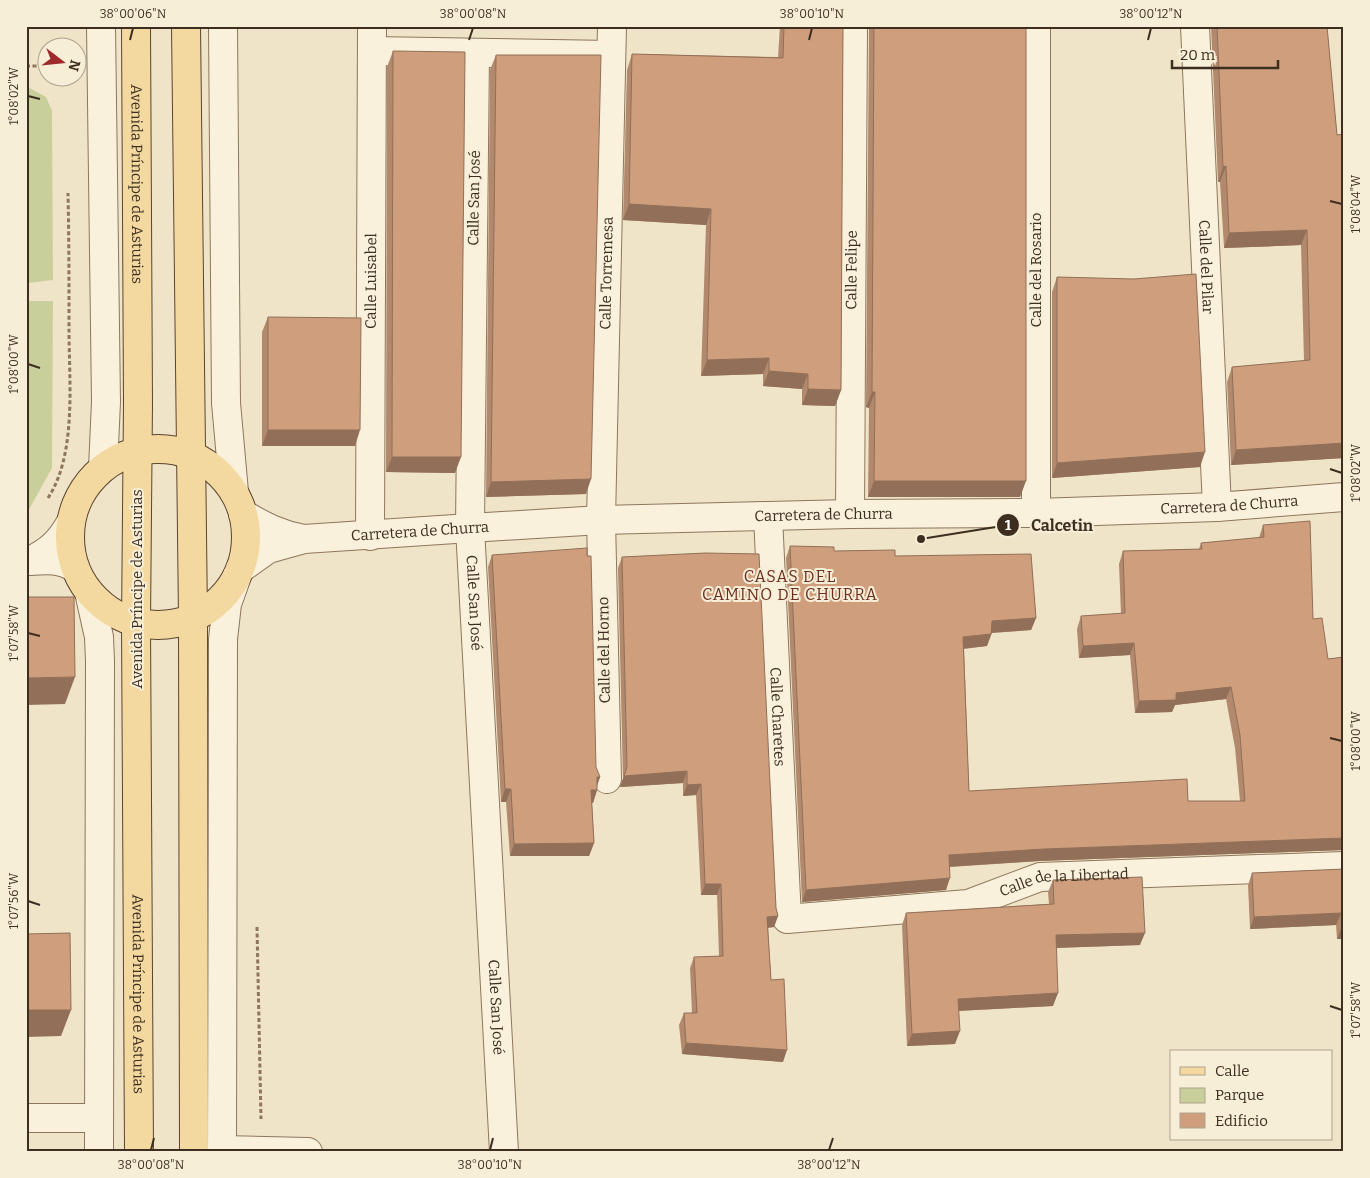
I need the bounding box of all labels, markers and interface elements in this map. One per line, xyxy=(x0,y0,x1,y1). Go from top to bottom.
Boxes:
text: 38°00'06"N xyxy=(100,7,167,21)
text: 38°00'08"N xyxy=(440,7,507,21)
text: 38°00'10"N xyxy=(780,7,845,21)
text: 38°00'12"N xyxy=(1119,7,1183,21)
north arrow xyxy=(38,38,88,88)
scale bar xyxy=(1172,38,1279,70)
text: 20 m xyxy=(1180,46,1216,64)
text: N xyxy=(64,58,84,73)
text: 1°08'02"W xyxy=(7,66,21,125)
street label: Avenida Príncipe de Asturias xyxy=(127,84,146,284)
street label: Calle San José xyxy=(464,150,484,246)
text: 1°08'04"W xyxy=(1349,174,1363,233)
street label: Calle del Rosario xyxy=(1027,213,1045,327)
street label: Calle Torremesa xyxy=(596,216,617,330)
street label: Calle del Pilar xyxy=(1195,219,1217,315)
street label: Calle Felipe xyxy=(842,230,861,310)
street label: Calle Luisabel xyxy=(362,233,380,329)
text: 1°08'00"W xyxy=(7,334,21,394)
text: 1°08'02"W xyxy=(1349,443,1363,502)
street label: Avenida Príncipe de Asturias xyxy=(128,489,146,689)
street label: Carretera de Churra xyxy=(1160,492,1299,518)
street label: Carretera de Churra xyxy=(754,505,893,525)
callout: Calcetin xyxy=(996,509,1103,540)
text: 1 xyxy=(1005,516,1012,534)
text: Calcetin xyxy=(1031,516,1094,535)
street label: Carretera de Churra xyxy=(350,518,489,545)
street label: Calle San José xyxy=(462,555,486,651)
district label: CASAS DEL CAMINO DE CHURRA xyxy=(702,567,878,604)
street label: Calle del Horno xyxy=(594,596,614,704)
text: 1°07'58"W xyxy=(7,604,21,661)
street label: Calle Charetes xyxy=(766,667,789,767)
text: 1°08'00"W xyxy=(1349,711,1363,771)
street label: Calle de la Libertad xyxy=(997,865,1129,900)
text: 1°07'56"W xyxy=(7,872,21,929)
street label: Avenida Príncipe de Asturias xyxy=(129,894,148,1094)
street label: Calle San José xyxy=(485,959,508,1056)
text: 1°07'58"W xyxy=(1349,981,1363,1038)
legend xyxy=(1170,1050,1332,1140)
text: Calle xyxy=(1215,1062,1249,1080)
text: Parque xyxy=(1215,1086,1264,1104)
text: Edificio xyxy=(1215,1112,1268,1130)
text: 38°00'08"N xyxy=(118,1158,185,1172)
text: 38°00'10"N xyxy=(458,1158,523,1172)
text: 38°00'12"N xyxy=(797,1158,861,1172)

